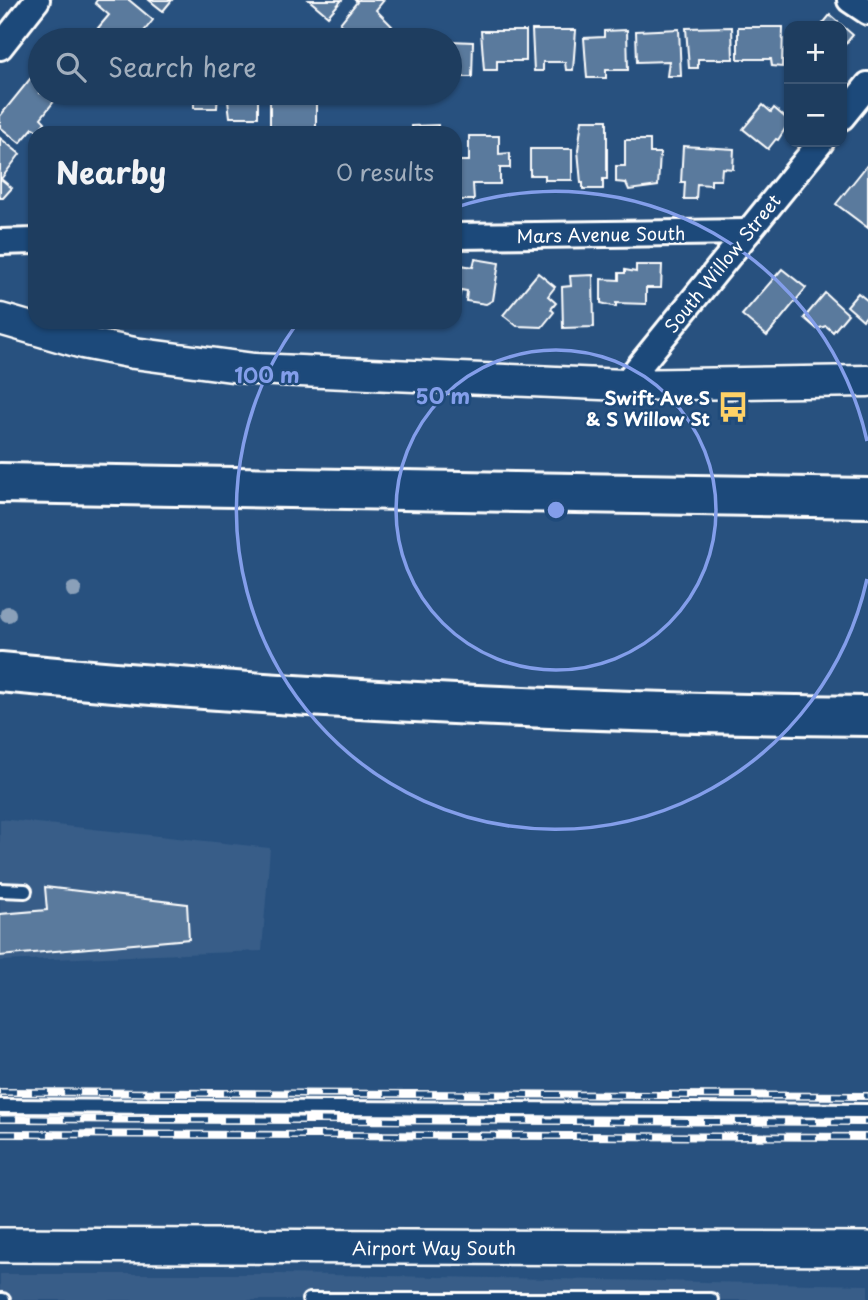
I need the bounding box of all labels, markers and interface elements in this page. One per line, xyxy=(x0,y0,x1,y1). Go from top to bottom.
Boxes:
map controls xyxy=(784,21,847,147)
button: + xyxy=(784,21,847,84)
search box xyxy=(28,28,462,105)
text: Search here xyxy=(108,47,257,86)
icon: search xyxy=(52,48,90,86)
button: − xyxy=(784,84,847,147)
text: Nearby xyxy=(56,149,166,194)
text: 0 results xyxy=(336,154,434,189)
street label: South Willow Street xyxy=(657,188,787,338)
street label: Mars Avenue South xyxy=(516,219,686,249)
text: 100 m xyxy=(234,358,300,390)
text: 50 m xyxy=(416,379,470,411)
place label: Swift Ave S & S Willow St xyxy=(586,384,711,432)
bus stop icon: Swift Ave S & S Willow St xyxy=(716,390,750,424)
centre of rings xyxy=(544,498,568,522)
street label: Airport Way South xyxy=(352,1234,516,1261)

